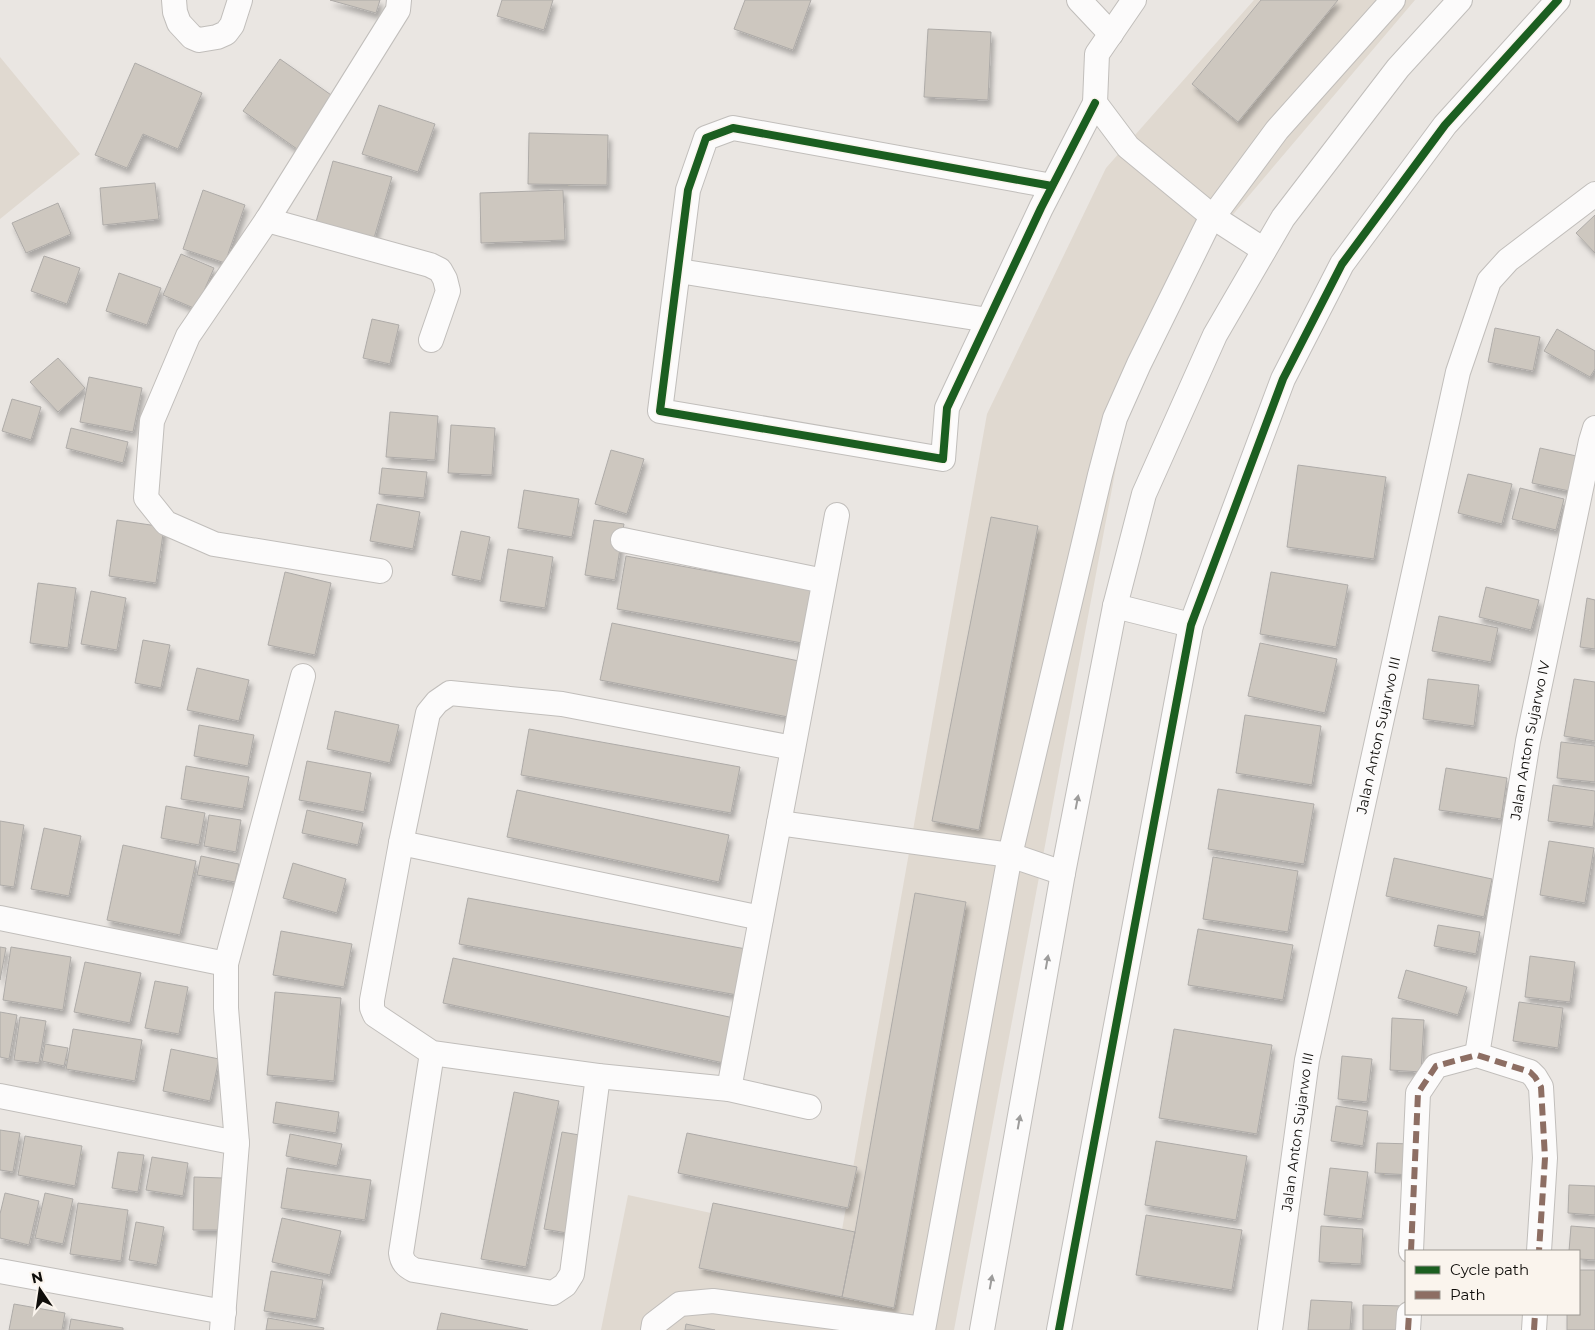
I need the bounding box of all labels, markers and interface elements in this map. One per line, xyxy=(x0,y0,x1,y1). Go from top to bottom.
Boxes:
street label: Jalan Anton Sujarwo III xyxy=(1352,655,1404,817)
street label: Jalan Anton Sujarwo IV xyxy=(1506,659,1554,822)
one-way arrow xyxy=(1073,794,1081,810)
one-way arrow xyxy=(1044,954,1052,970)
street label: Jalan Anton Sujarwo III xyxy=(1277,1050,1317,1214)
one-way arrow xyxy=(1016,1114,1024,1130)
legend xyxy=(1405,1250,1580,1315)
text: Cycle path xyxy=(1450,1260,1529,1279)
north arrow xyxy=(15,1265,65,1315)
text: N xyxy=(30,1267,45,1287)
one-way arrow xyxy=(987,1274,995,1290)
text: Path xyxy=(1450,1285,1486,1304)

